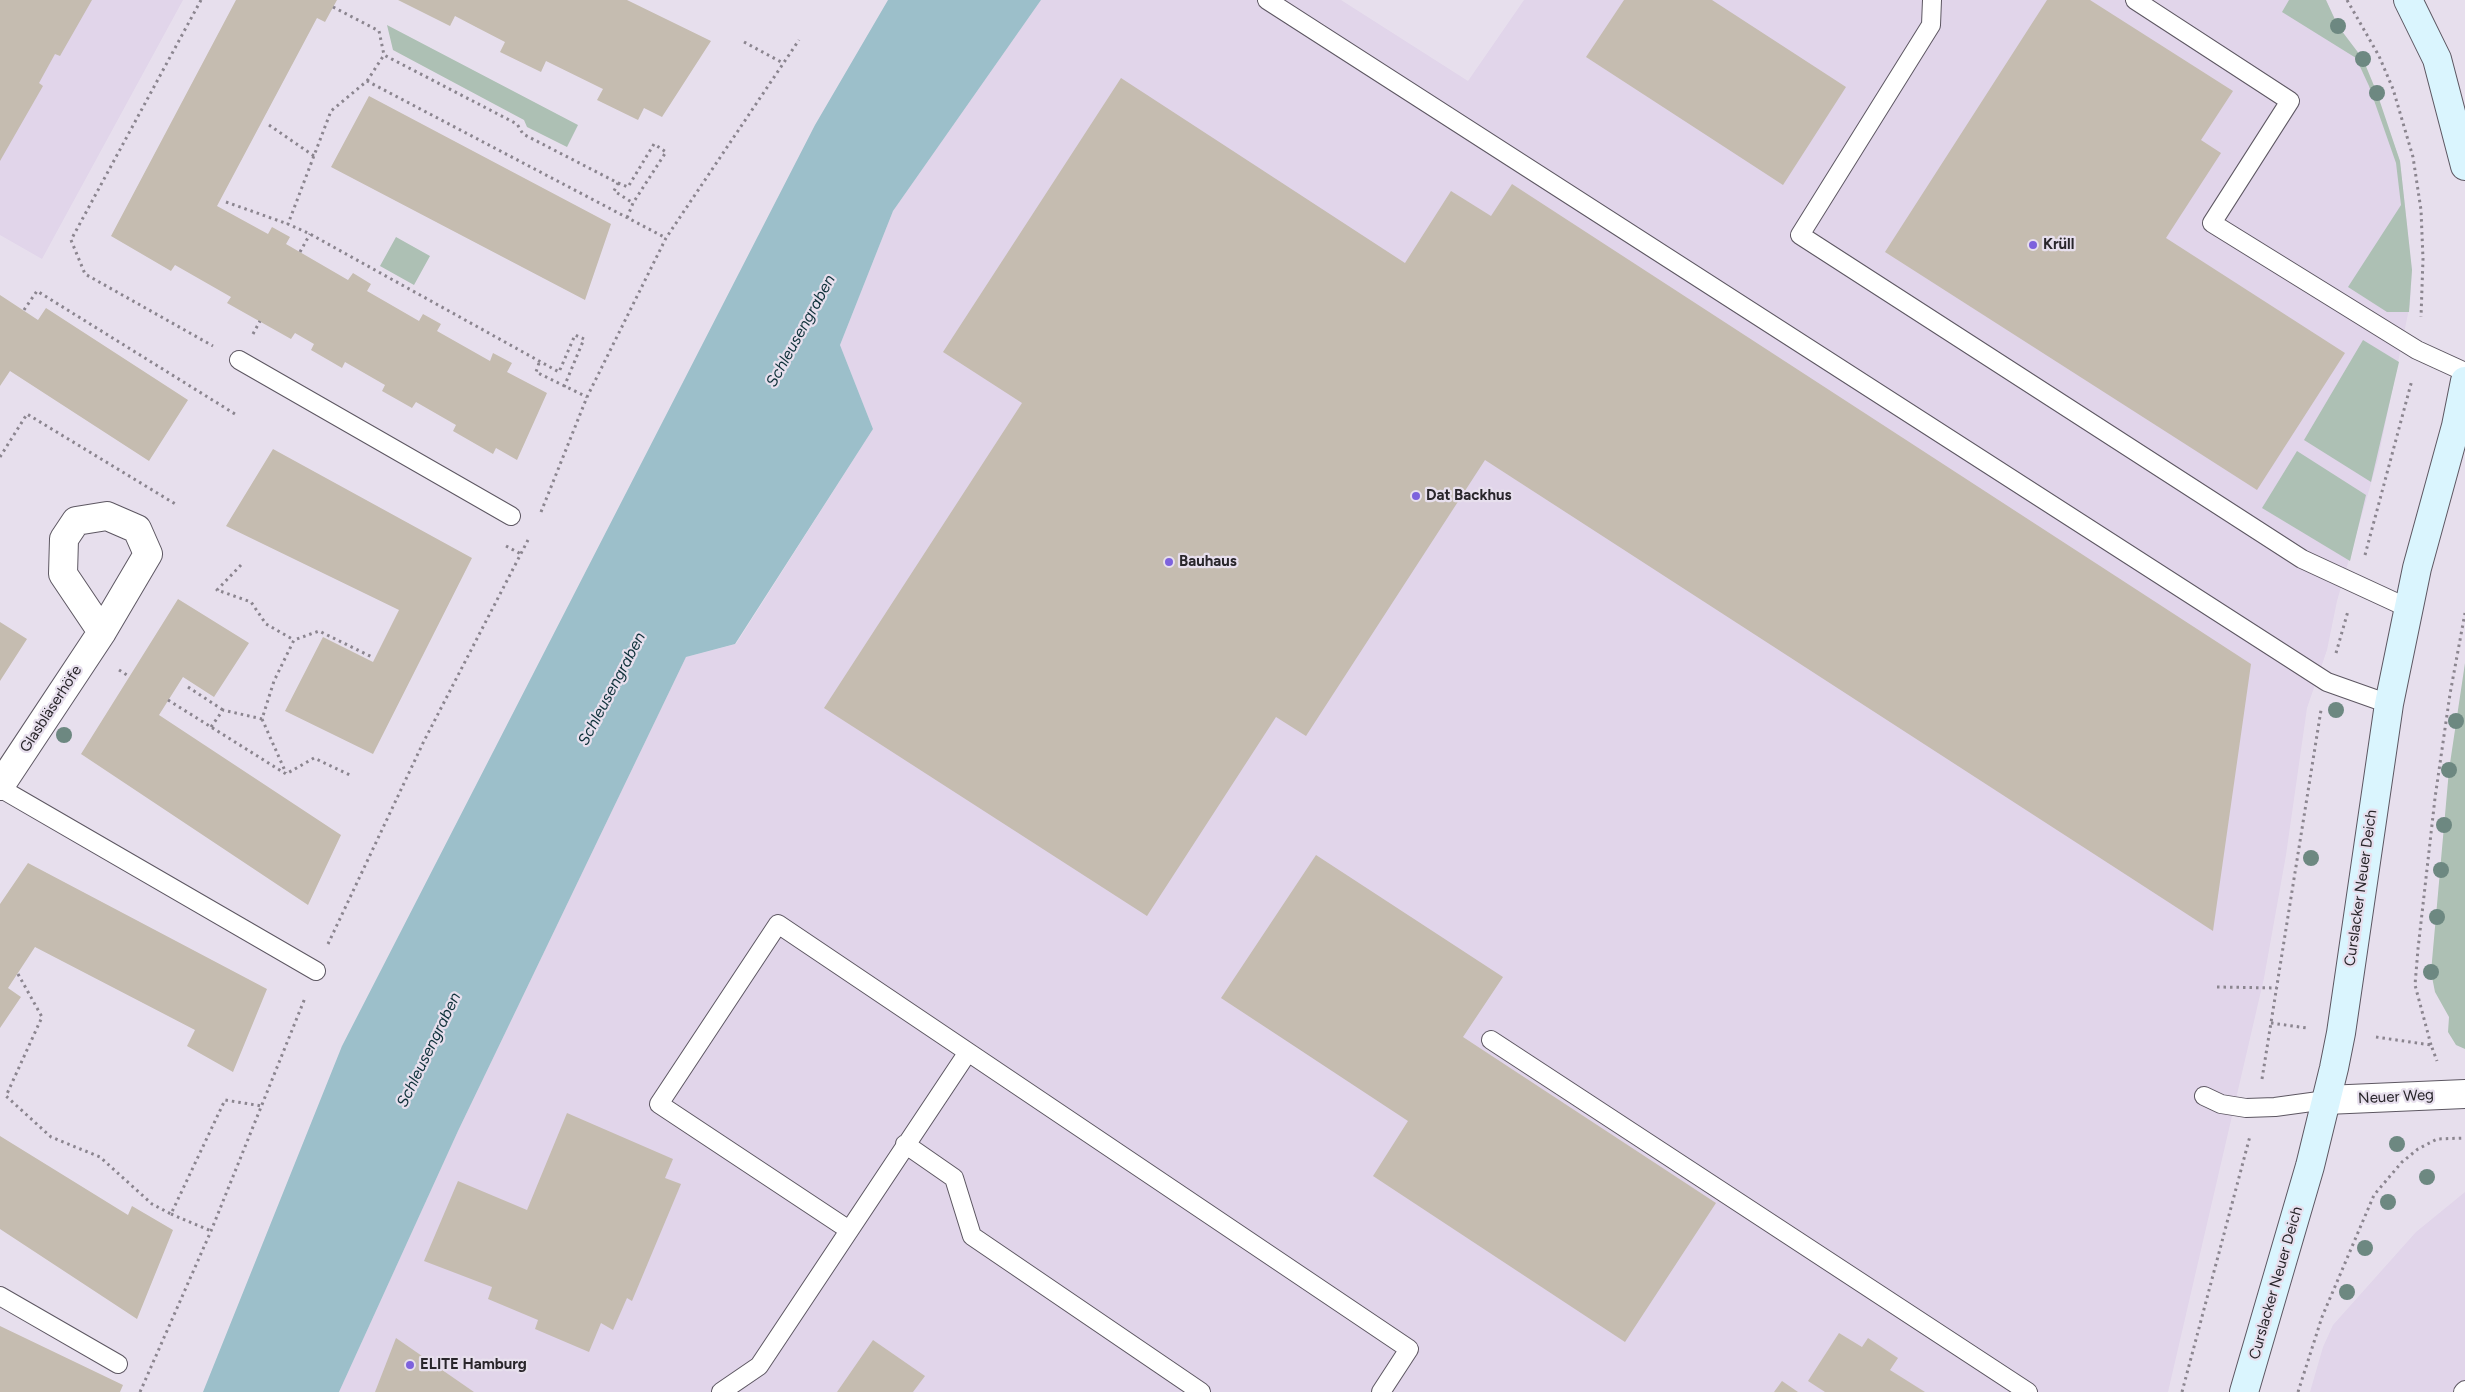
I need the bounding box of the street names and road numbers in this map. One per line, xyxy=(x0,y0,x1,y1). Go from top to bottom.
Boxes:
street label: Glasbläserhöfe xyxy=(16,662,86,756)
street label: Curslacker Neuer Deich xyxy=(2341,809,2381,967)
street label: Neuer Weg xyxy=(2358,1086,2434,1108)
street label: Curslacker Neuer Deich xyxy=(2246,1205,2306,1361)

